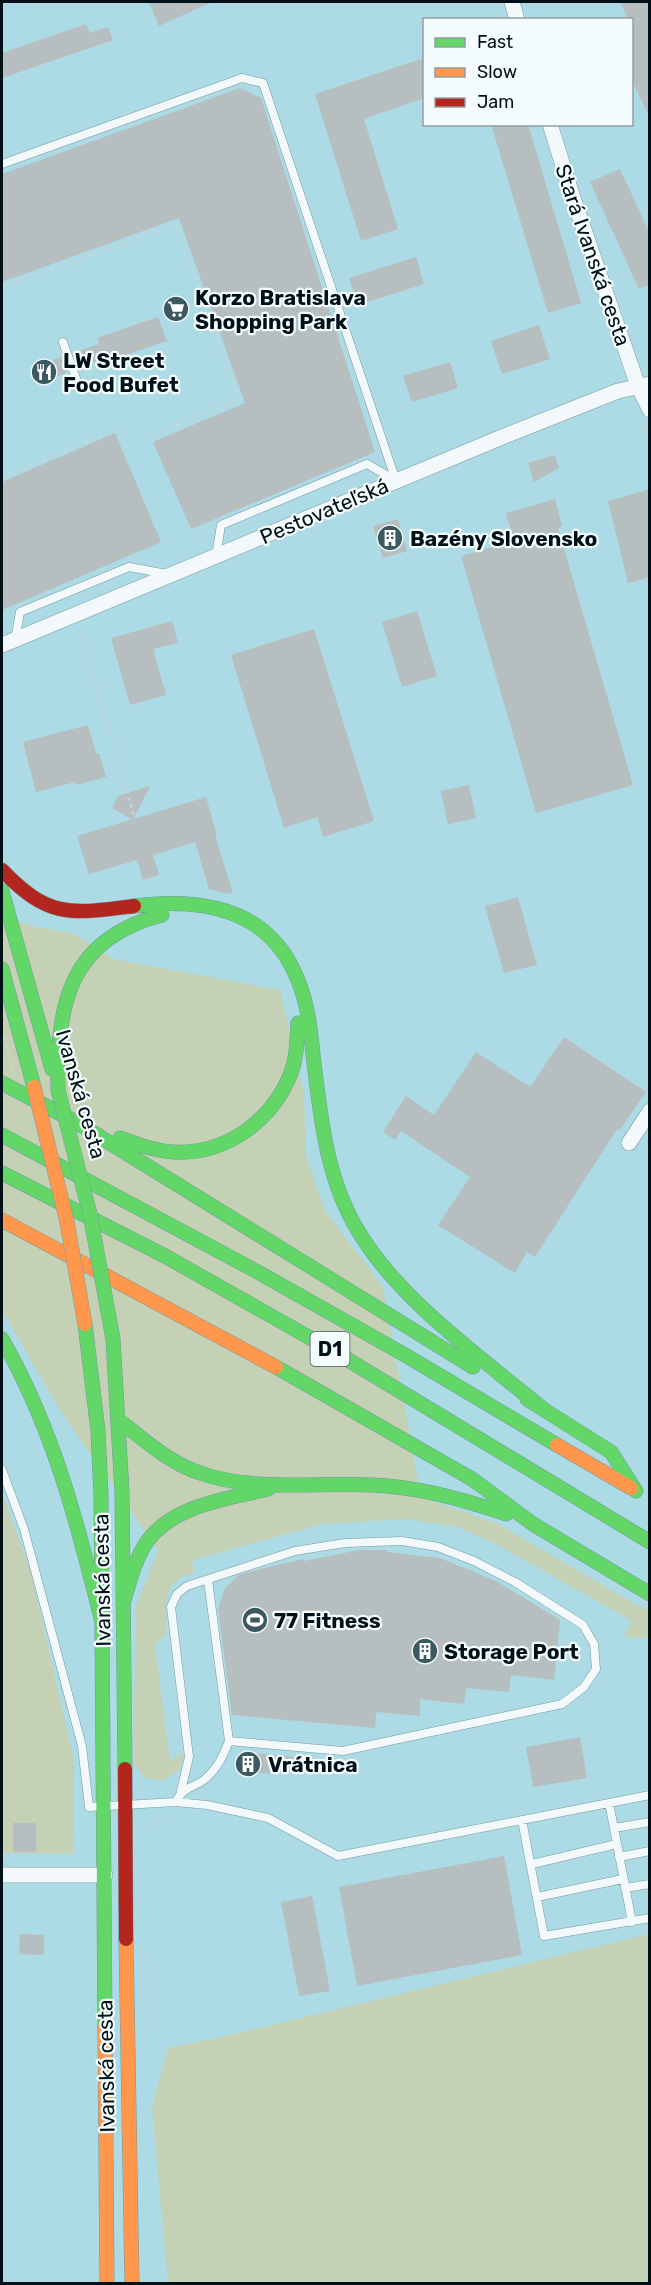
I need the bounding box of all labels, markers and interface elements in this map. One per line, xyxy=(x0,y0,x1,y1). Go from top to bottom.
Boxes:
legend xyxy=(423,18,633,126)
text: Fast xyxy=(477,31,513,53)
text: Slow xyxy=(477,61,517,83)
text: Jam xyxy=(477,91,514,113)
street label: Stará Ivanská cesta xyxy=(550,161,636,349)
place label: Korzo Bratislava Shopping Park xyxy=(195,285,366,334)
supermarket icon: Korzo Bratislava Shopping Park xyxy=(161,294,191,324)
place label: LW Street Food Bufet xyxy=(63,348,179,397)
restaurant icon: LW Street Food Bufet xyxy=(29,357,59,387)
street label: Pestovateľská xyxy=(256,473,392,549)
building icon: Bazény Slovensko xyxy=(375,523,405,553)
place label: Bazény Slovensko xyxy=(410,526,597,551)
street label: Ivanská cesta xyxy=(51,1027,111,1161)
road number: D1 xyxy=(310,1332,350,1366)
street label: Ivanská cesta xyxy=(88,1513,116,1647)
sports icon: 77 Fitness xyxy=(240,1605,270,1635)
place label: 77 Fitness xyxy=(274,1608,381,1633)
building icon: Storage Port xyxy=(410,1636,440,1666)
place label: Storage Port xyxy=(444,1639,579,1664)
building icon: Vrátnica xyxy=(233,1749,263,1779)
place label: Vrátnica xyxy=(268,1752,358,1777)
street label: Ivanská cesta xyxy=(92,1999,120,2133)

